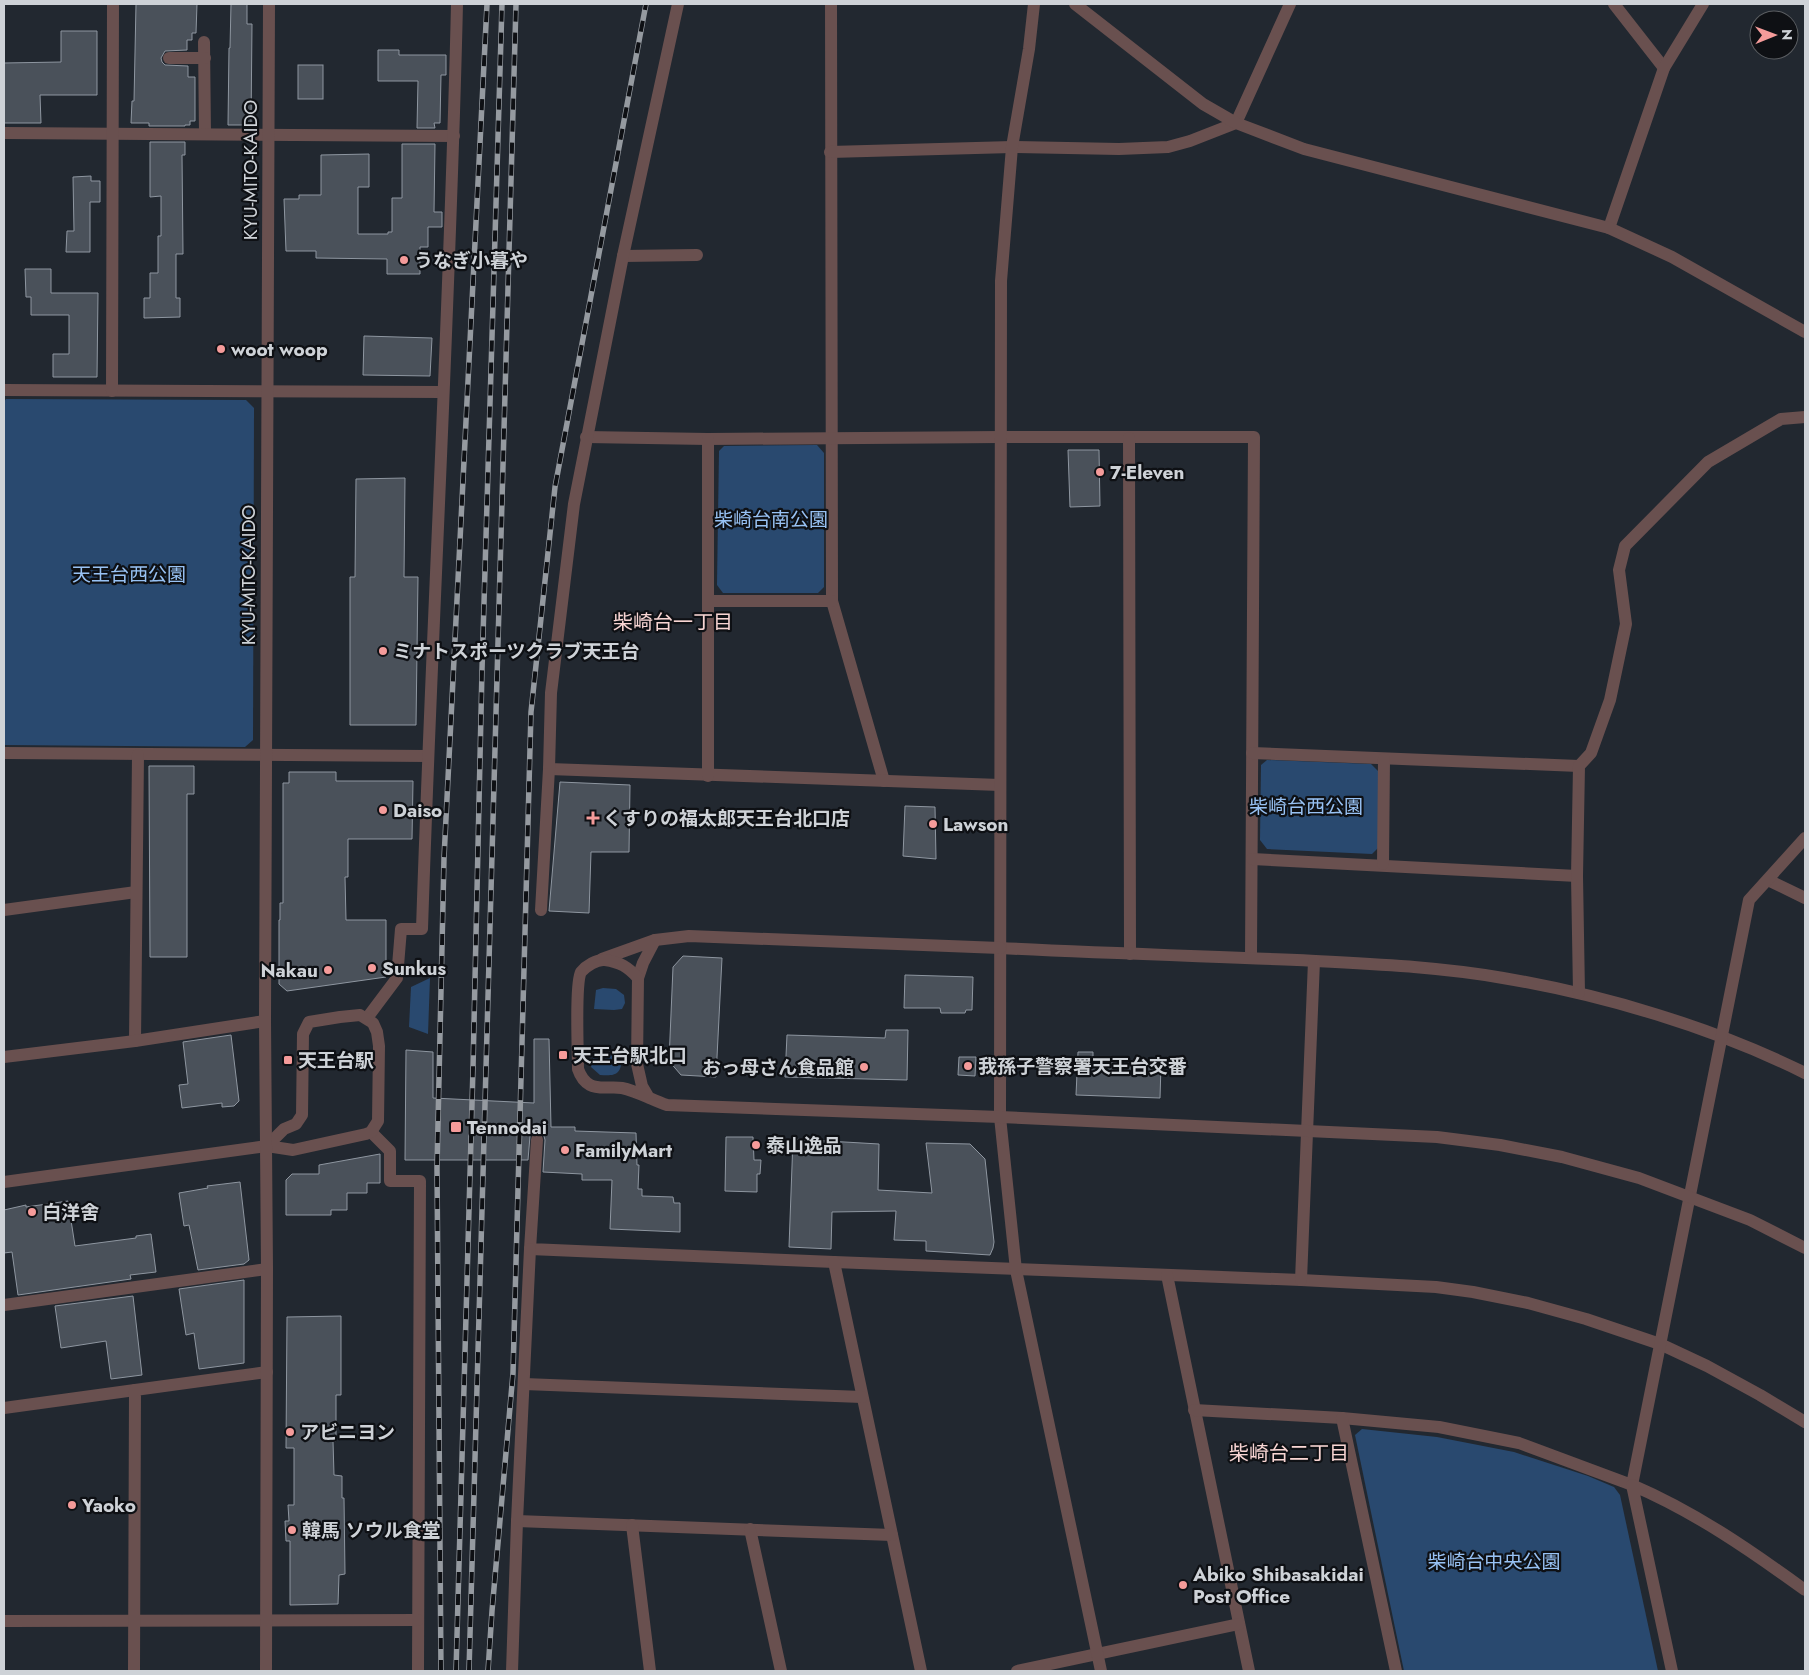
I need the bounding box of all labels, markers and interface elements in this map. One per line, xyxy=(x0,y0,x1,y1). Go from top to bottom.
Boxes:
north arrow xyxy=(1749,10,1799,60)
text: N xyxy=(1777,29,1797,41)
street label: KYU-MITO-KAIDO xyxy=(237,100,264,240)
place label: うなぎ小暮や xyxy=(414,247,528,274)
marker: うなぎ小暮や xyxy=(398,254,410,266)
place label: woot woop xyxy=(230,336,328,363)
marker: woot woop xyxy=(215,343,227,355)
place label: 7-Eleven xyxy=(1110,459,1184,486)
marker: 7-Eleven xyxy=(1094,466,1106,478)
street label: KYU-MITO-KAIDO xyxy=(235,505,262,645)
park label: 柴崎台南公園 xyxy=(714,506,828,533)
park label: 天王台西公園 xyxy=(72,561,186,588)
district label: 柴崎台一丁目 xyxy=(613,608,733,637)
place label: ミナトスポーツクラブ天王台 xyxy=(393,638,640,665)
marker: ミナトスポーツクラブ天王台 xyxy=(377,645,389,657)
park label: 柴崎台西公園 xyxy=(1249,793,1363,820)
place label: Daiso xyxy=(393,797,442,824)
marker: Daiso xyxy=(377,804,389,816)
place label: くすりの福太郎天王台北口店 xyxy=(603,805,850,832)
place label: Lawson xyxy=(943,811,1008,838)
marker: くすりの福太郎天王台北口店 xyxy=(587,812,599,824)
marker: Lawson xyxy=(927,818,939,830)
place label: Sunkus xyxy=(382,955,446,982)
place label: Nakau xyxy=(261,957,318,984)
marker: Sunkus xyxy=(366,962,378,974)
marker: Nakau xyxy=(322,964,334,976)
place label: 天王台駅北口 xyxy=(573,1042,687,1069)
place label: 天王台駅 xyxy=(298,1047,374,1074)
marker: 天王台駅北口 xyxy=(557,1049,569,1061)
place label: 我孫子警察署天王台交番 xyxy=(978,1053,1187,1080)
marker: 天王台駅 xyxy=(282,1054,294,1066)
place label: おっ母さん食品館 xyxy=(702,1054,854,1081)
marker: 我孫子警察署天王台交番 xyxy=(962,1060,974,1072)
marker: おっ母さん食品館 xyxy=(858,1061,870,1073)
place label: Tennodai xyxy=(467,1114,547,1141)
marker: Tennodai xyxy=(449,1120,463,1134)
place label: 泰山逸品 xyxy=(766,1132,842,1159)
place label: FamilyMart xyxy=(575,1137,672,1164)
marker: 泰山逸品 xyxy=(750,1139,762,1151)
marker: FamilyMart xyxy=(559,1144,571,1156)
place label: 白洋舍 xyxy=(42,1199,99,1226)
marker: 白洋舍 xyxy=(26,1206,38,1218)
place label: アビニヨン xyxy=(300,1419,395,1446)
marker: アビニヨン xyxy=(284,1426,296,1438)
district label: 柴崎台二丁目 xyxy=(1229,1439,1349,1468)
place label: Yaoko xyxy=(81,1492,136,1519)
marker: Yaoko xyxy=(66,1499,78,1511)
place label: 韓馬 ソウル食堂 xyxy=(302,1517,441,1544)
marker: 韓馬 ソウル食堂 xyxy=(286,1524,298,1536)
park label: 柴崎台中央公園 xyxy=(1427,1548,1561,1575)
place label: Abiko Shibasakidai Post Office xyxy=(1192,1561,1364,1610)
marker: Abiko Shibasakidai Post Office xyxy=(1177,1579,1189,1591)

